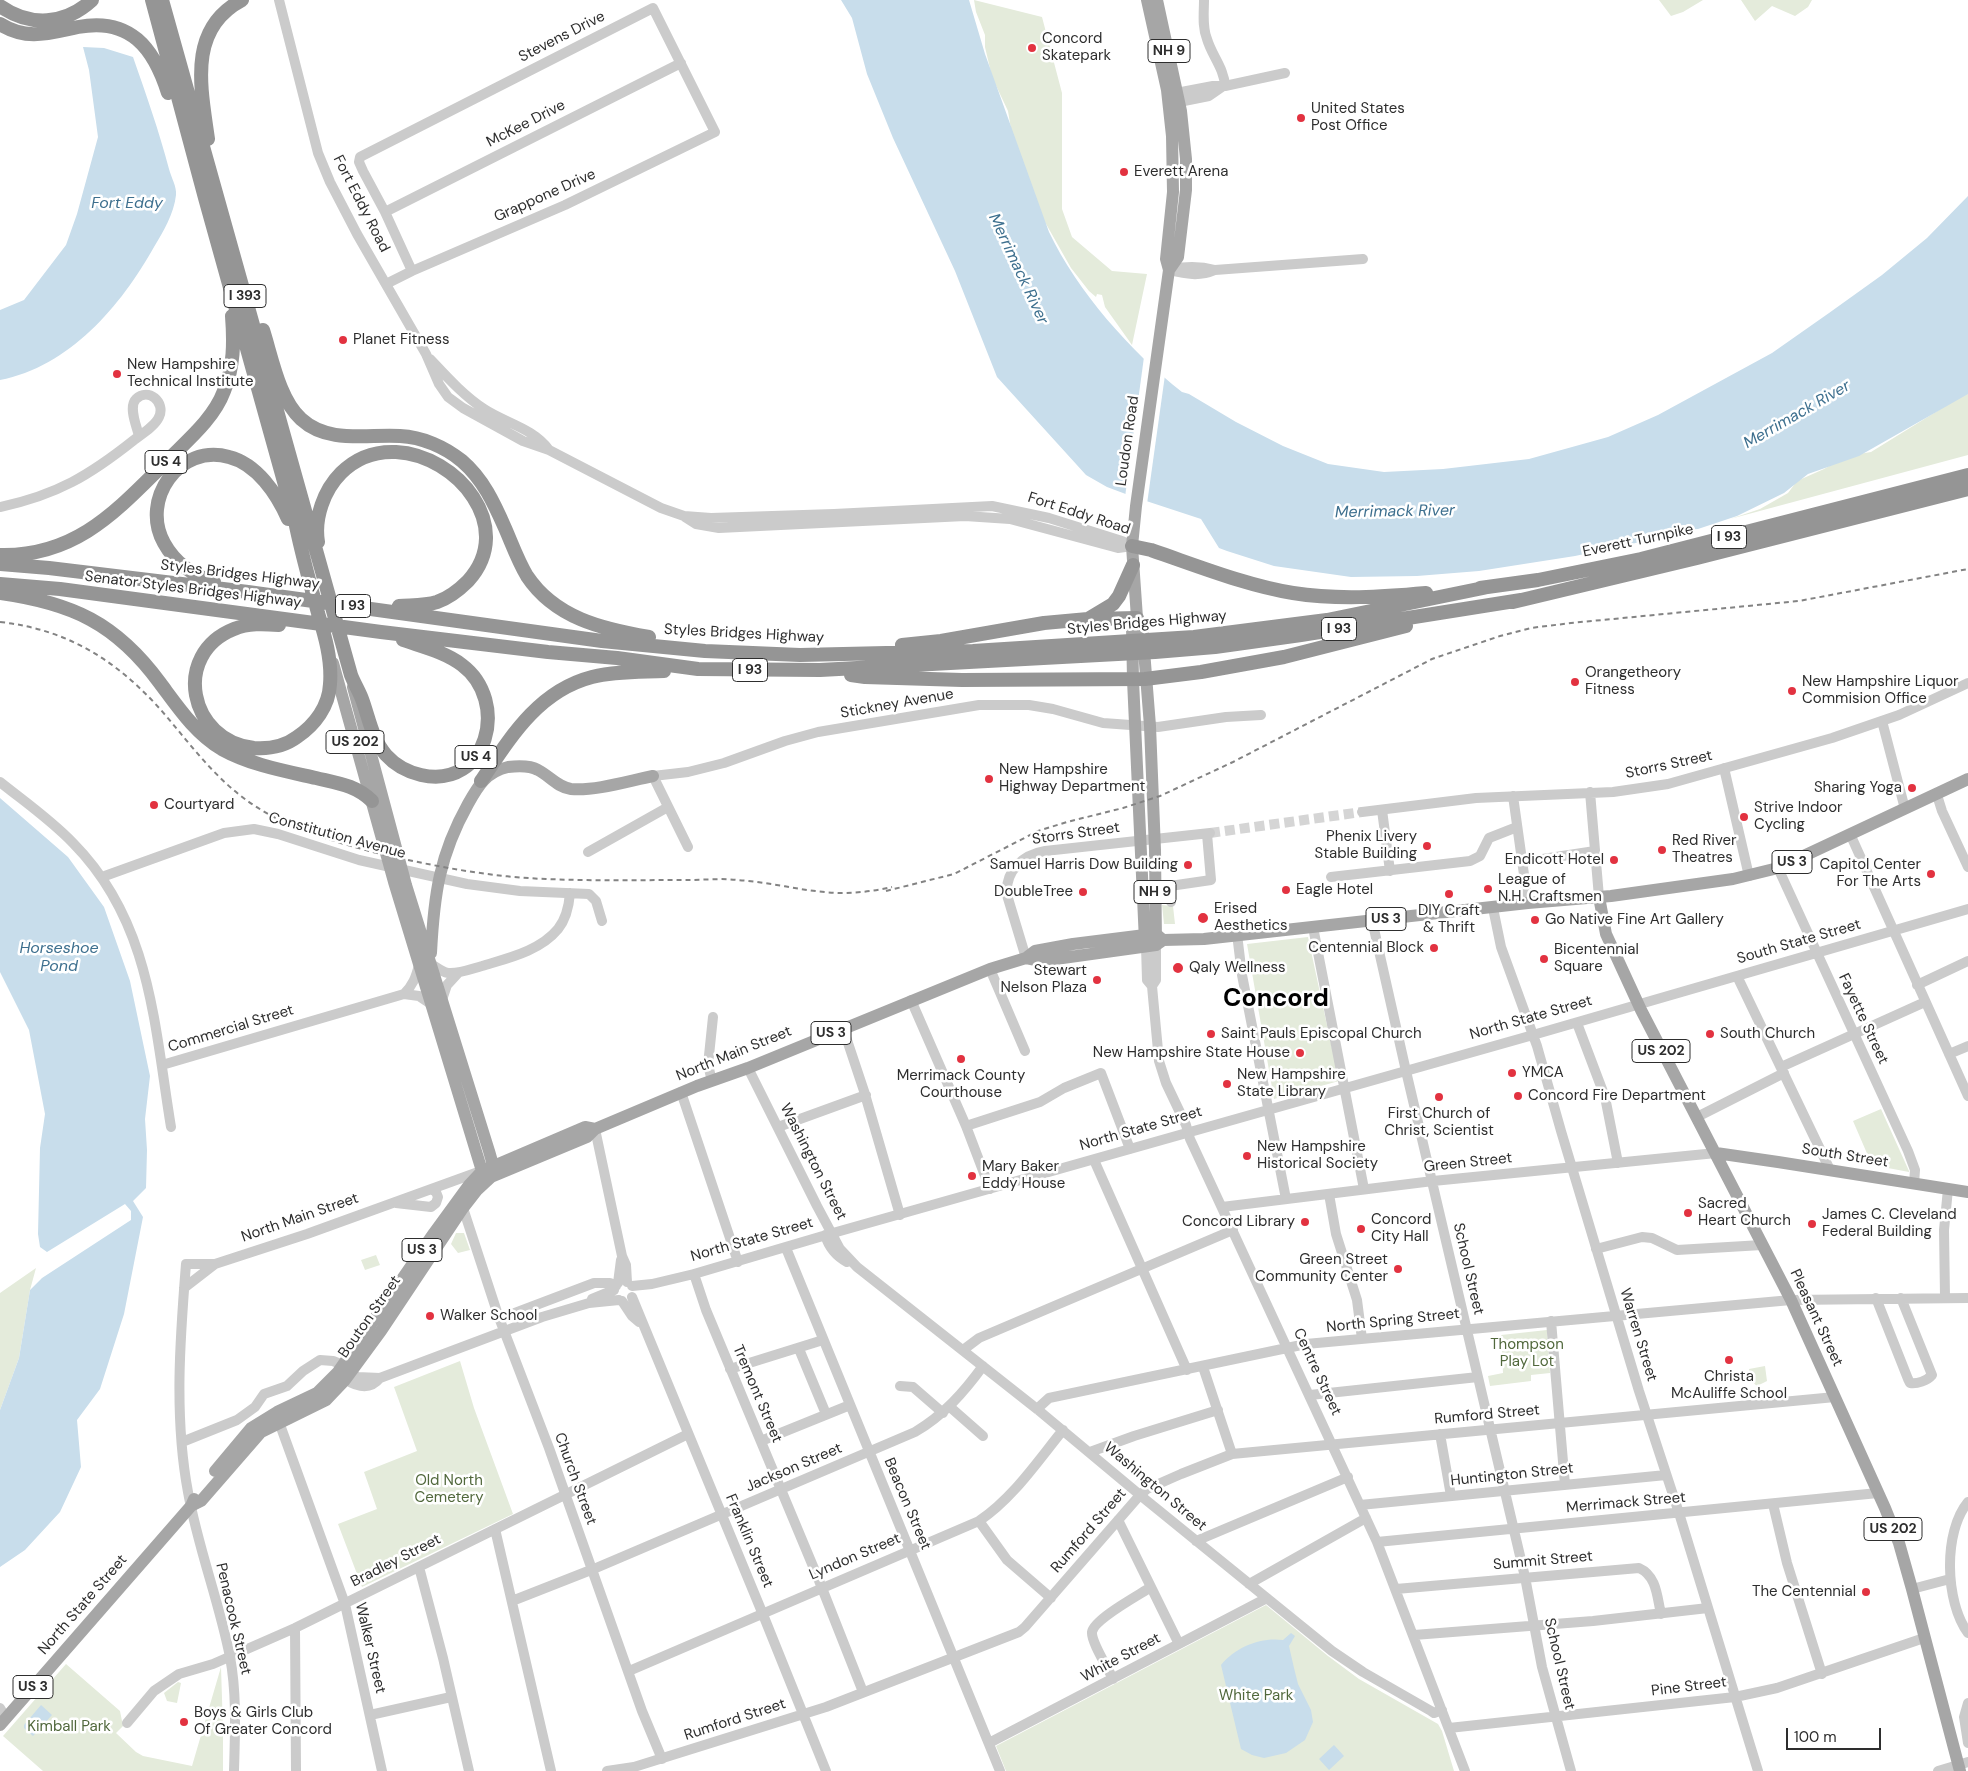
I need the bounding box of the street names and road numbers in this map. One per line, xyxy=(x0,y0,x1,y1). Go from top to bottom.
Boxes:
street label: Stevens Drive xyxy=(516,8,608,66)
road number: NH 9 xyxy=(1148,40,1190,62)
street label: McKee Drive xyxy=(484,96,568,152)
street label: Fort Eddy Road xyxy=(329,152,393,256)
street label: Grappone Drive xyxy=(491,166,599,226)
road number: I 393 xyxy=(224,284,266,308)
street label: Loudon Road xyxy=(1113,395,1143,487)
road number: US 4 xyxy=(145,451,187,474)
street label: Fort Eddy Road xyxy=(1026,489,1132,539)
street label: Everett Turnpike xyxy=(1581,520,1695,562)
road number: I 93 xyxy=(1712,526,1746,548)
street label: Styles Bridges Highway xyxy=(159,556,321,594)
street label: Senator Styles Bridges Highway xyxy=(84,568,302,612)
road number: I 93 xyxy=(336,594,370,618)
street label: Styles Bridges Highway xyxy=(1066,607,1228,639)
road number: I 93 xyxy=(1322,618,1356,640)
street label: Styles Bridges Highway xyxy=(664,621,824,647)
road number: I 93 xyxy=(732,658,768,682)
street label: Stickney Avenue xyxy=(839,685,955,723)
road number: US 202 xyxy=(326,730,384,754)
road number: US 4 xyxy=(455,746,497,769)
street label: Storrs Street xyxy=(1624,747,1714,783)
street label: Constitution Avenue xyxy=(266,809,408,863)
street label: Storrs Street xyxy=(1031,819,1121,849)
road number: US 3 xyxy=(1772,850,1812,874)
road number: NH 9 xyxy=(1134,880,1176,904)
road number: US 3 xyxy=(1366,908,1406,931)
street label: South State Street xyxy=(1735,916,1863,968)
street label: Fayette Street xyxy=(1834,971,1892,1067)
street label: North State Street xyxy=(1468,992,1594,1044)
street label: Commercial Street xyxy=(166,1001,296,1057)
road number: US 3 xyxy=(811,1021,851,1044)
street label: North Main Street xyxy=(674,1023,794,1085)
road number: US 202 xyxy=(1632,1040,1690,1062)
street label: Washington Street xyxy=(776,1101,850,1223)
street label: North State Street xyxy=(1078,1103,1204,1155)
street label: South Street xyxy=(1801,1140,1889,1172)
street label: Green Street xyxy=(1423,1149,1513,1177)
street label: North Main Street xyxy=(239,1190,361,1246)
street label: North State Street xyxy=(689,1214,815,1266)
street label: School Street xyxy=(1449,1221,1487,1317)
road number: US 3 xyxy=(402,1238,442,1262)
street label: Pleasant Street xyxy=(1786,1266,1846,1370)
street label: Bouton Street xyxy=(335,1272,405,1362)
street label: Warren Street xyxy=(1615,1286,1661,1384)
street label: North Spring Street xyxy=(1325,1305,1461,1337)
street label: Centre Street xyxy=(1289,1326,1345,1418)
street label: Tremont Street xyxy=(728,1342,786,1446)
street label: Rumford Street xyxy=(1434,1401,1540,1429)
street label: Church Street xyxy=(550,1430,600,1528)
street label: Washington Street xyxy=(1100,1439,1210,1535)
street label: Jackson Street xyxy=(743,1440,845,1496)
street label: Beacon Street xyxy=(880,1455,934,1553)
street label: Huntington Street xyxy=(1450,1460,1574,1490)
street label: Rumford Street xyxy=(1048,1485,1130,1577)
street label: Merrimack Street xyxy=(1565,1489,1687,1517)
street label: Franklin Street xyxy=(721,1491,777,1591)
road number: US 202 xyxy=(1864,1518,1922,1540)
street label: Lyndon Street xyxy=(807,1530,903,1584)
street label: Bradley Street xyxy=(348,1531,444,1591)
street label: Summit Street xyxy=(1492,1548,1594,1574)
street label: North State Street xyxy=(35,1551,131,1659)
street label: Penacook Street xyxy=(211,1561,255,1677)
street label: Walker Street xyxy=(351,1601,389,1695)
street label: School Street xyxy=(1540,1616,1578,1712)
street label: White Street xyxy=(1078,1630,1164,1686)
street label: Pine Street xyxy=(1650,1673,1728,1701)
road number: US 3 xyxy=(13,1675,53,1698)
street label: Rumford Street xyxy=(682,1695,788,1745)

